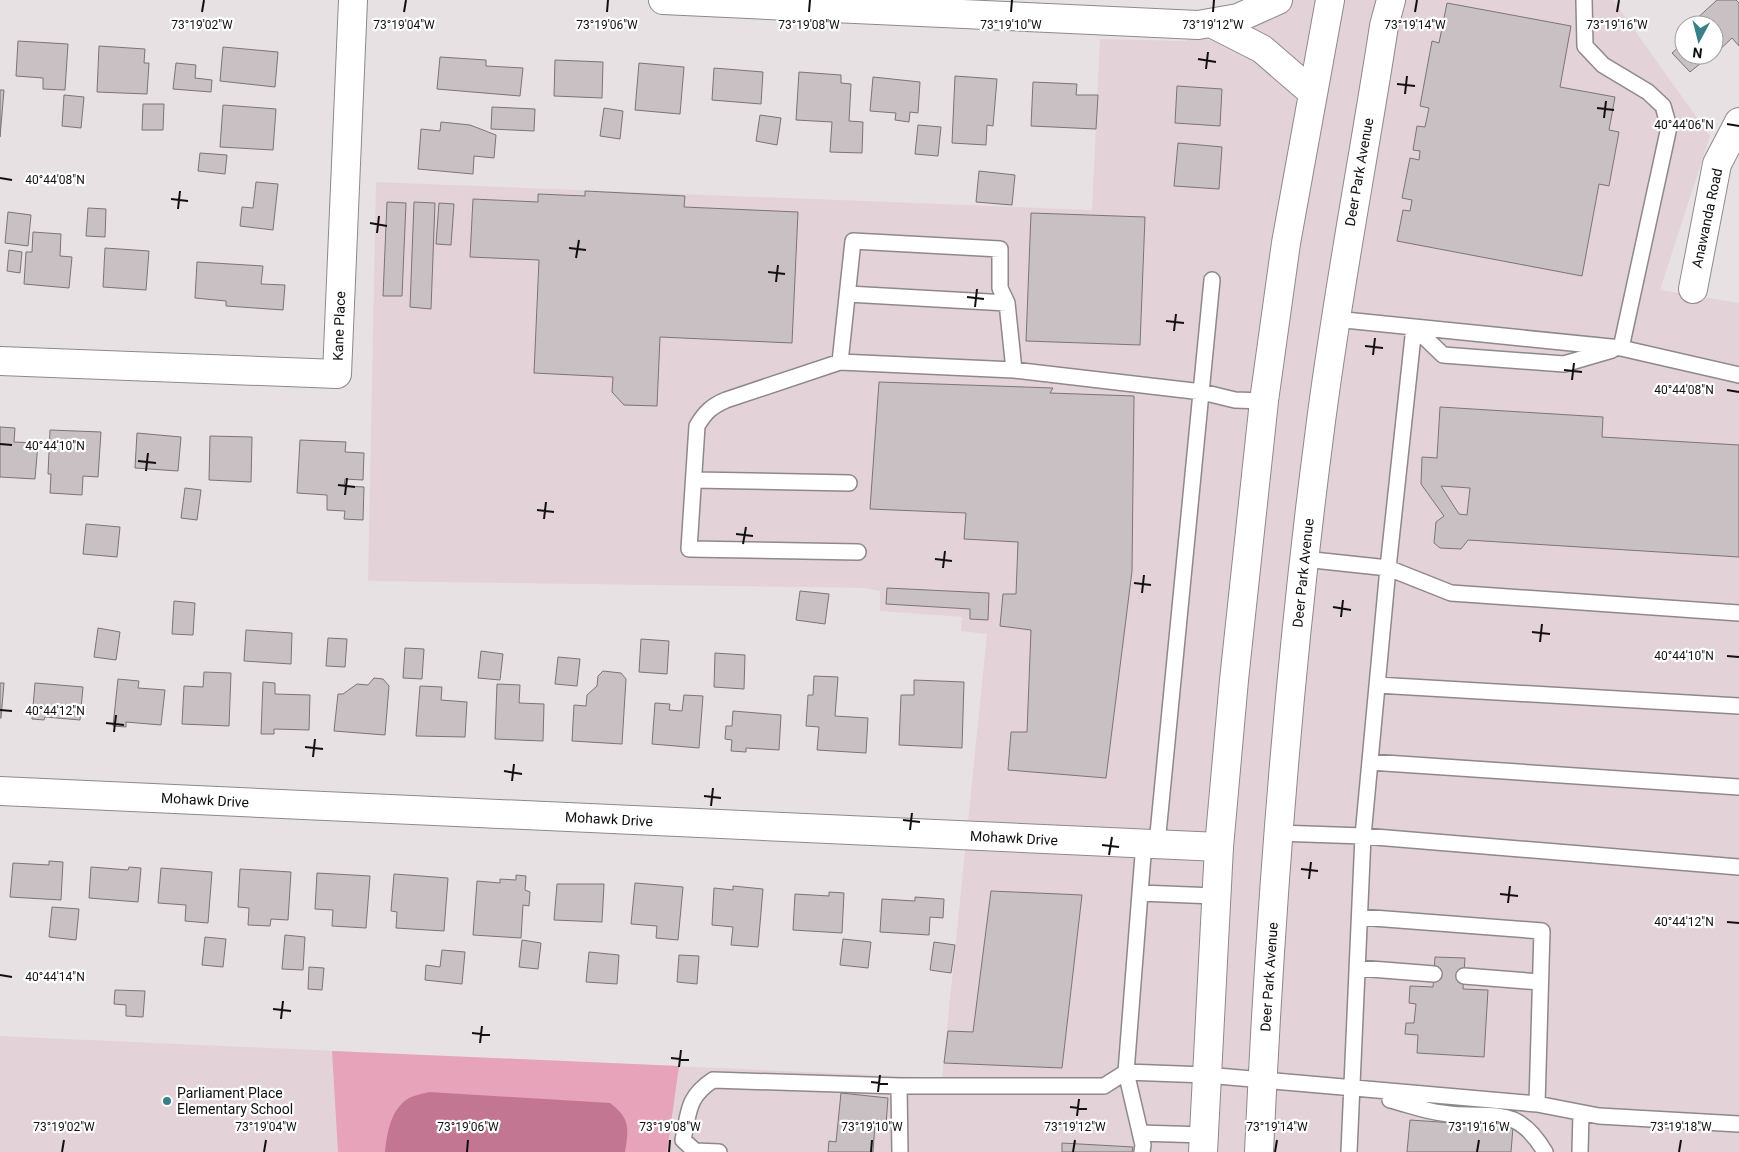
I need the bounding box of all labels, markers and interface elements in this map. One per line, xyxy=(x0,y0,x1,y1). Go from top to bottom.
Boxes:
north arrow xyxy=(1674,15,1724,65)
text: 73°19'02"W xyxy=(171,18,233,32)
text: 73°19'04"W xyxy=(373,18,435,32)
text: 73°19'06"W xyxy=(576,18,638,32)
text: 73°19'08"W xyxy=(778,18,840,32)
text: 73°19'10"W xyxy=(980,18,1042,32)
text: 73°19'12"W xyxy=(1182,18,1244,32)
text: 73°19'14"W xyxy=(1384,18,1446,32)
text: 73°19'16"W xyxy=(1586,18,1648,32)
text: N xyxy=(1692,44,1703,61)
street label: Deer Park Avenue xyxy=(1342,117,1376,227)
text: 40°44'06"N xyxy=(1654,118,1714,132)
street label: Anawanda Road xyxy=(1689,167,1725,269)
text: 40°44'08"N xyxy=(25,173,85,187)
street label: Kane Place xyxy=(330,291,348,361)
text: 40°44'08"N xyxy=(1654,383,1714,397)
text: 40°44'10"N xyxy=(25,439,85,453)
street label: Deer Park Avenue xyxy=(1289,518,1317,628)
text: 40°44'10"N xyxy=(1654,649,1714,663)
text: 40°44'12"N xyxy=(25,704,85,718)
street label: Mohawk Drive xyxy=(161,790,249,810)
street label: Mohawk Drive xyxy=(565,809,653,829)
street label: Mohawk Drive xyxy=(970,828,1058,848)
text: 40°44'12"N xyxy=(1654,915,1714,929)
street label: Deer Park Avenue xyxy=(1257,922,1281,1032)
text: 40°44'14"N xyxy=(25,970,85,984)
place label: Parliament Place Elementary School xyxy=(177,1085,293,1117)
marker: Parliament Place Elementary School xyxy=(161,1095,173,1107)
text: 73°19'02"W xyxy=(33,1120,95,1134)
text: 73°19'04"W xyxy=(235,1120,297,1134)
text: 73°19'06"W xyxy=(437,1120,499,1134)
text: 73°19'08"W xyxy=(639,1120,701,1134)
text: 73°19'10"W xyxy=(841,1120,903,1134)
text: 73°19'12"W xyxy=(1044,1120,1106,1134)
text: 73°19'14"W xyxy=(1246,1120,1308,1134)
text: 73°19'16"W xyxy=(1448,1120,1510,1134)
text: 73°19'18"W xyxy=(1650,1120,1712,1134)

